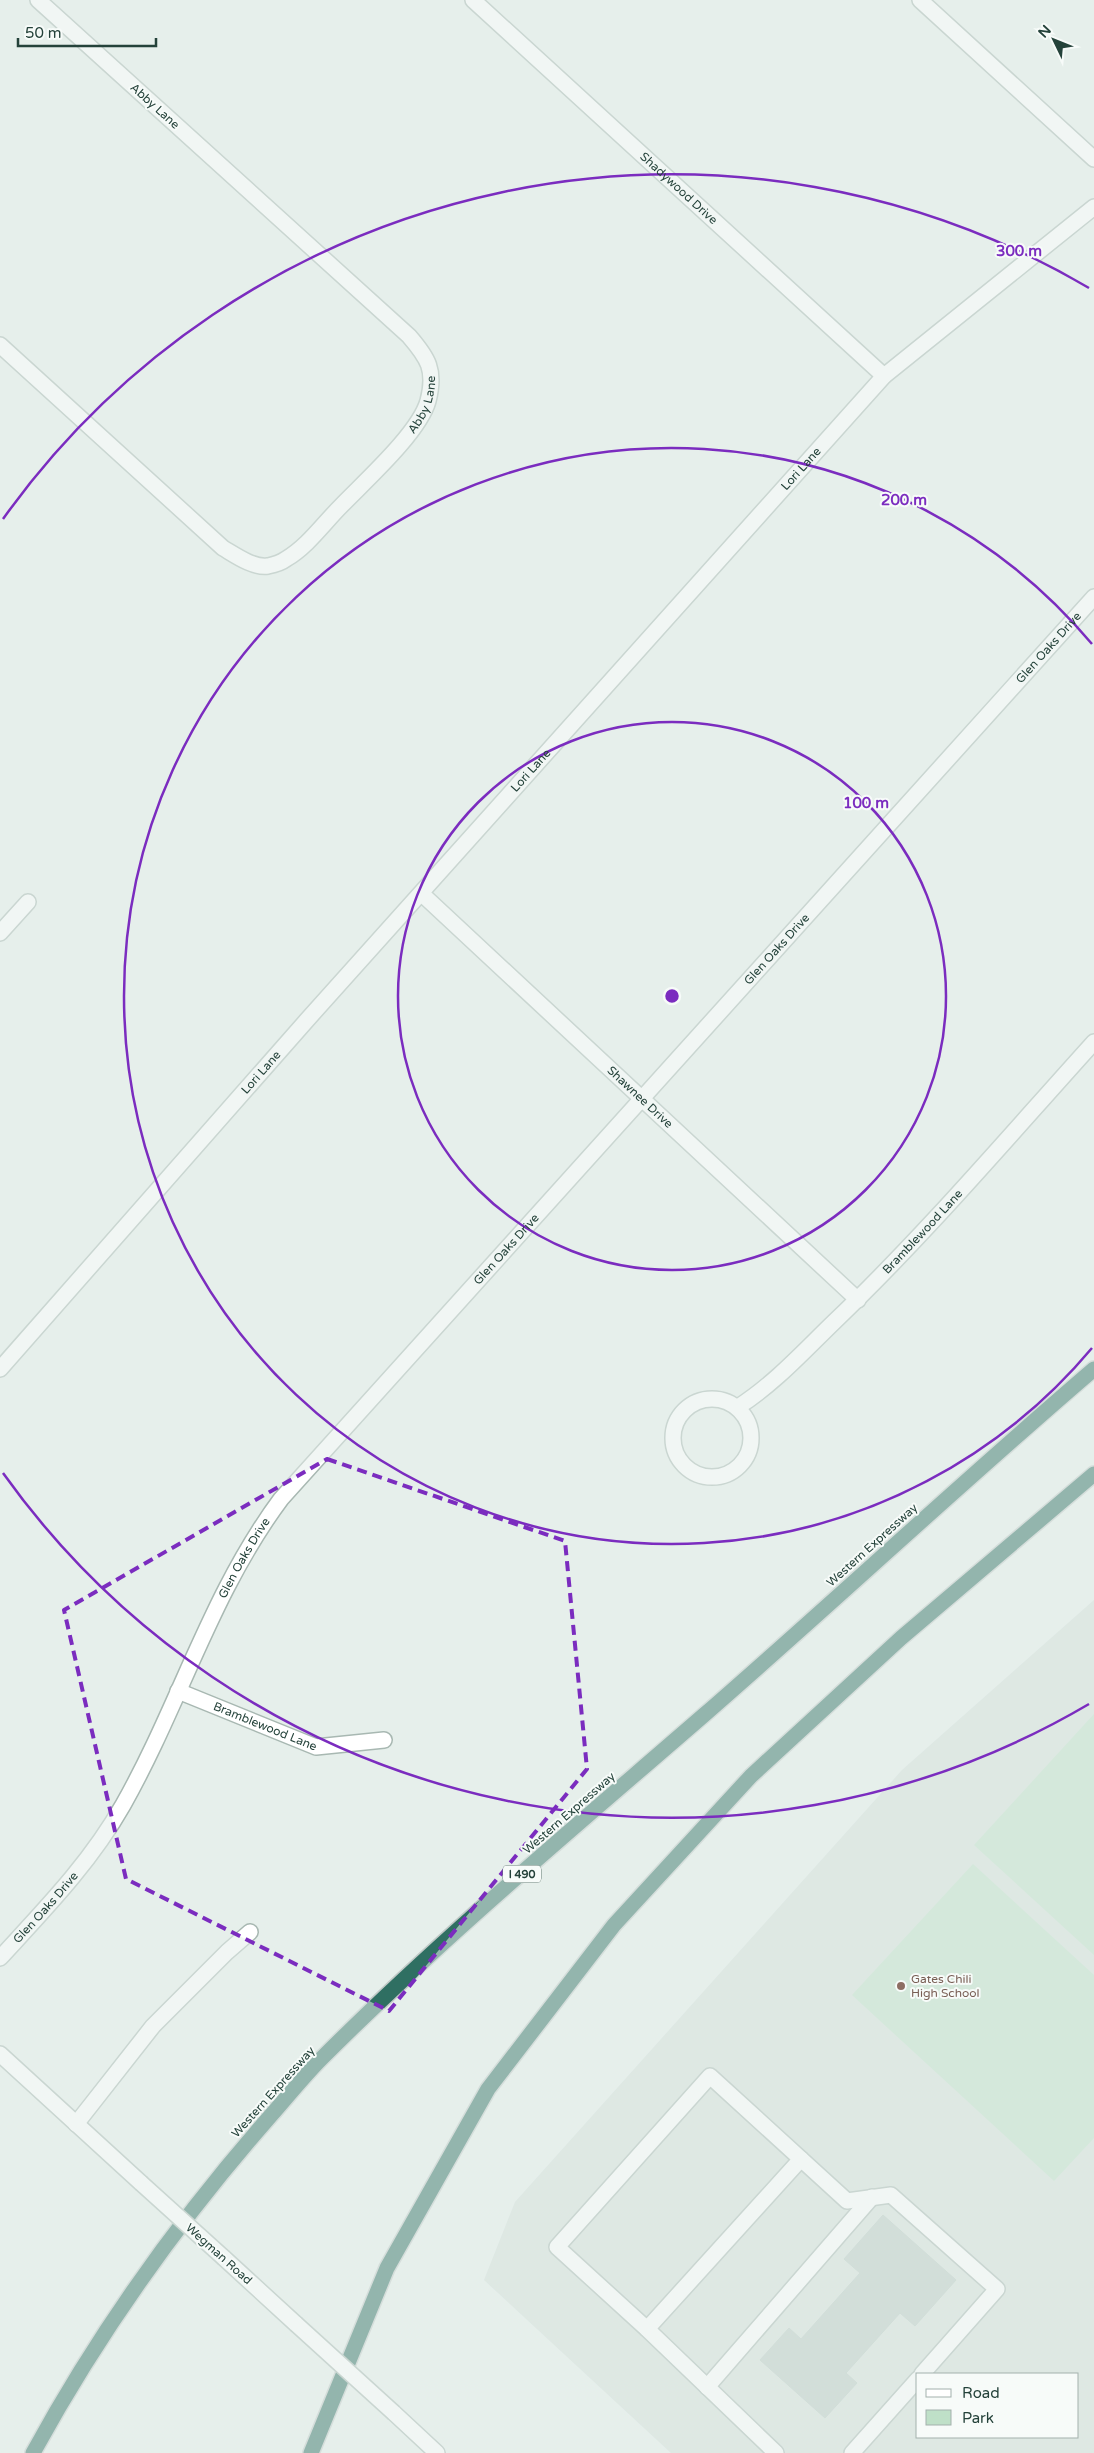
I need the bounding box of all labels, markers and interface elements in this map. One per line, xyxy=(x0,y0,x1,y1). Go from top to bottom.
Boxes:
scale bar xyxy=(18,15,155,47)
north arrow xyxy=(1029,15,1079,65)
text: N xyxy=(1035,22,1055,41)
text: 50 m xyxy=(25,24,62,42)
street label: Abby Lane xyxy=(128,80,183,132)
street label: Shadywood Drive xyxy=(637,150,721,227)
text: 300 m xyxy=(996,242,1042,260)
street label: Abby Lane xyxy=(405,376,438,436)
street label: Lori Lane xyxy=(778,444,824,493)
text: 200 m xyxy=(881,491,927,509)
street label: Glen Oaks Drive xyxy=(1013,609,1084,686)
street label: Lori Lane xyxy=(508,746,554,795)
text: 100 m xyxy=(843,794,889,812)
street label: Glen Oaks Drive xyxy=(741,911,812,987)
centre of rings xyxy=(663,987,681,1005)
street label: Lori Lane xyxy=(238,1048,284,1097)
street label: Shawnee Drive xyxy=(604,1063,676,1131)
street label: Bramblewood Lane xyxy=(880,1186,966,1277)
street label: Glen Oaks Drive xyxy=(471,1211,542,1288)
street label: Western Expressway xyxy=(824,1500,921,1589)
street label: Glen Oaks Drive xyxy=(215,1515,273,1601)
street label: Bramblewood Lane xyxy=(211,1699,319,1754)
street label: Western Expressway xyxy=(520,1769,618,1857)
road number: I 490 xyxy=(503,1866,541,1882)
street label: Glen Oaks Drive xyxy=(10,1869,81,1946)
place label: Gates Chili High School xyxy=(911,1972,980,2000)
marker: Gates Chili High School xyxy=(895,1980,907,1992)
street label: Western Expressway xyxy=(229,2043,318,2140)
street label: Wegman Road xyxy=(183,2221,255,2287)
legend xyxy=(916,2373,1079,2438)
text: Road xyxy=(962,2384,1000,2402)
text: Park xyxy=(962,2409,994,2427)

